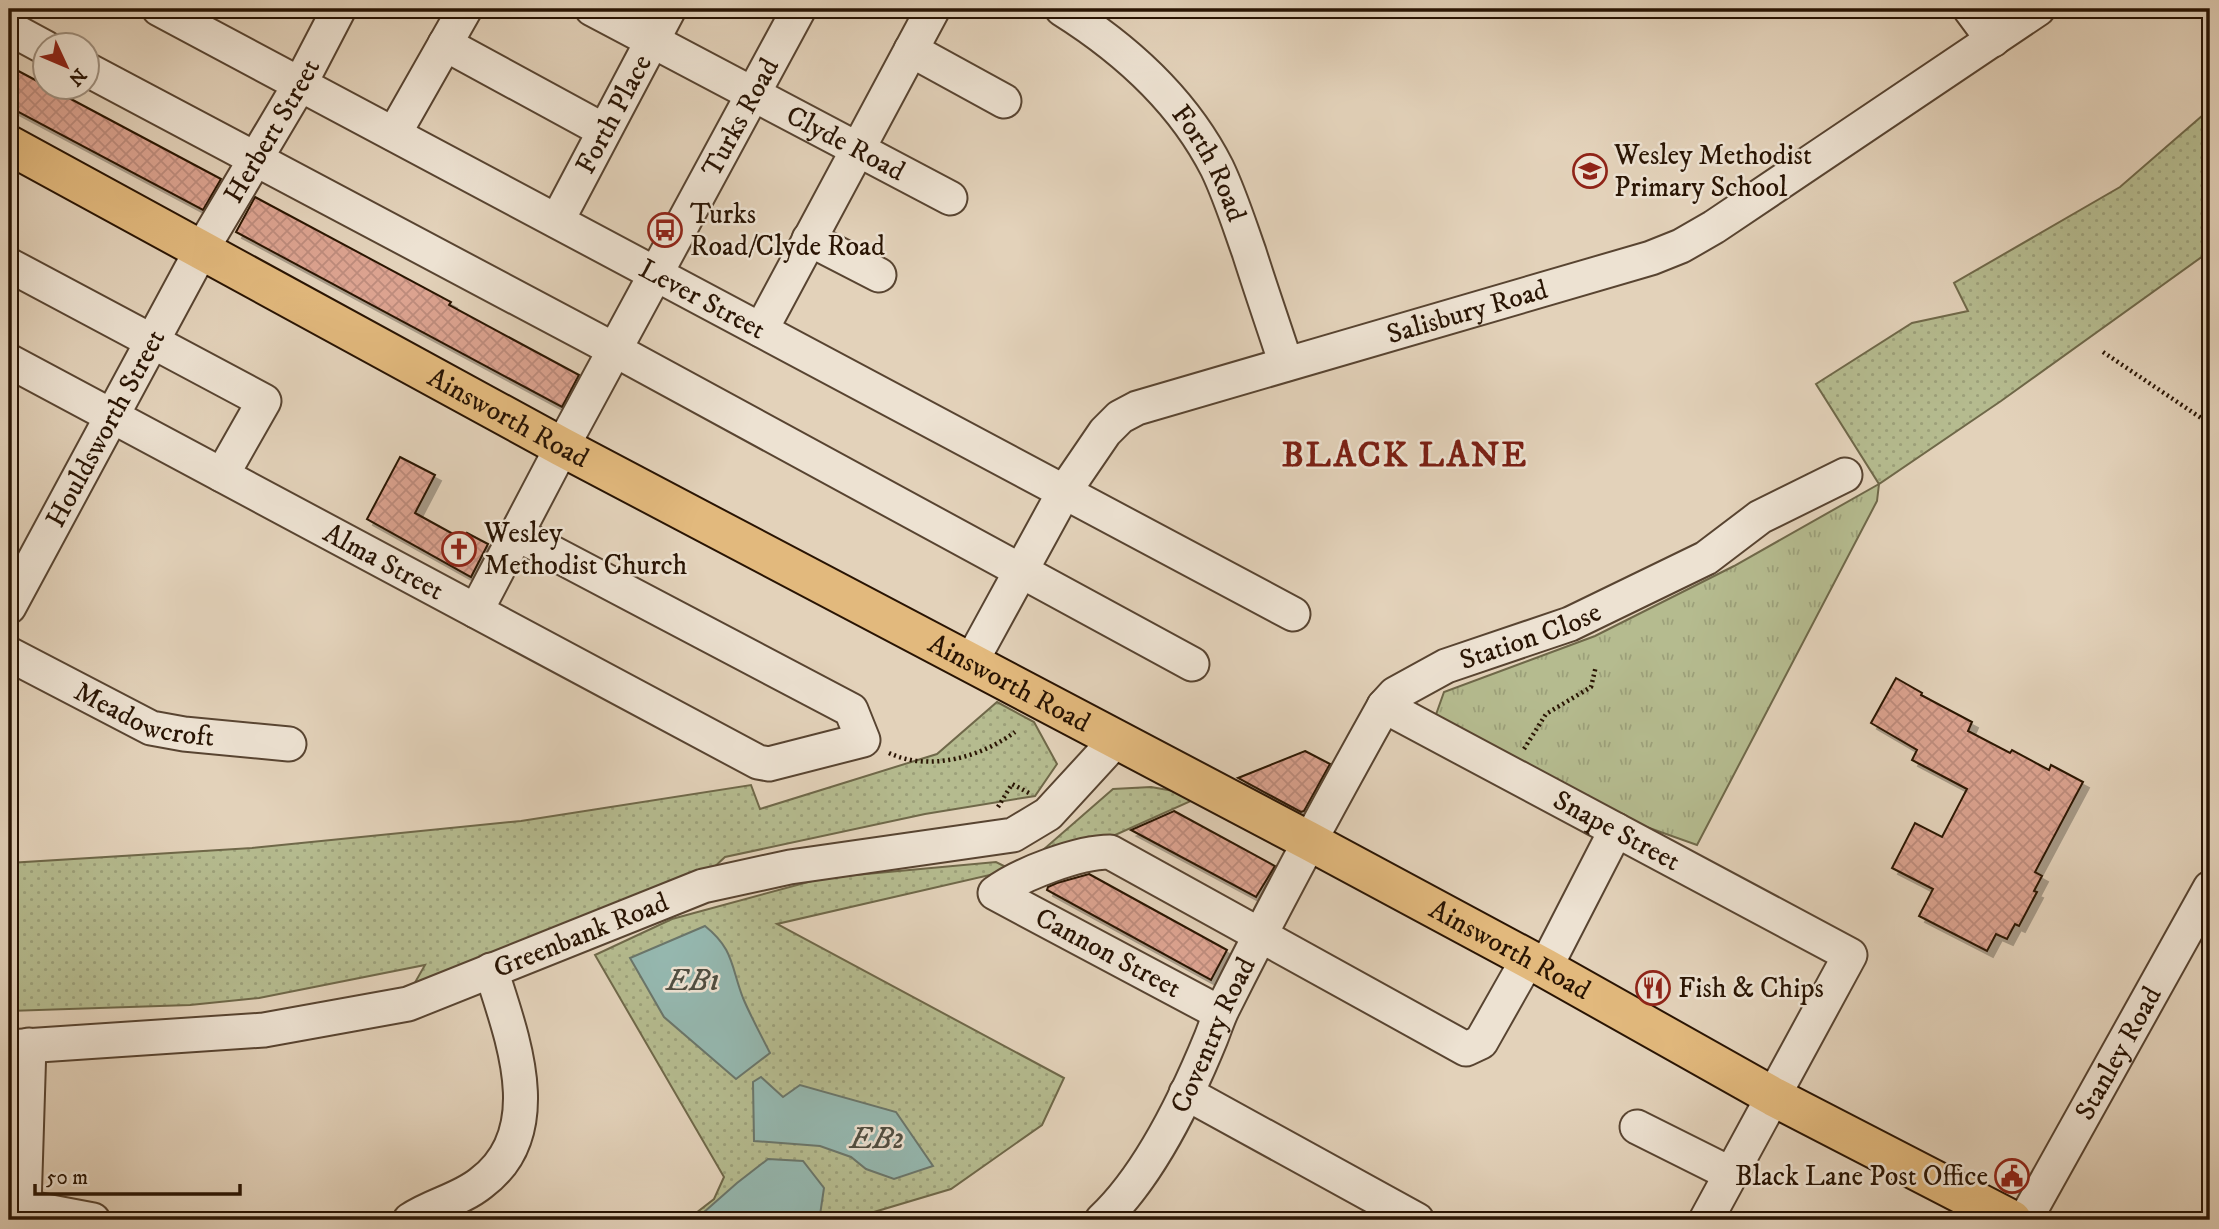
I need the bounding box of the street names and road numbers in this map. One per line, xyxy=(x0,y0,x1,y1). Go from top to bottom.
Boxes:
street label: Forth Place xyxy=(568,48,659,180)
street label: Turks Road xyxy=(694,52,787,183)
street label: Herbert Street xyxy=(216,53,328,209)
street label: Clyde Road xyxy=(780,97,911,189)
street label: Forth Road xyxy=(1164,97,1254,226)
street label: Lever Street xyxy=(633,251,772,347)
street label: Salisbury Road xyxy=(1383,272,1552,352)
street label: Houldsworth Street xyxy=(38,323,173,533)
street label: Ainsworth Road xyxy=(422,360,595,476)
street label: Alma Street xyxy=(317,515,450,608)
street label: Station Close xyxy=(1455,594,1607,678)
street label: Ainsworth Road xyxy=(922,626,1097,740)
street label: Meadowcroft xyxy=(68,674,216,754)
street label: Snape Street xyxy=(1547,782,1686,879)
street label: Greenbank Road xyxy=(488,884,673,986)
street label: Ainsworth Road xyxy=(1423,892,1597,1008)
street label: Cannon Street xyxy=(1029,900,1187,1006)
street label: Coventry Road xyxy=(1162,951,1263,1119)
street label: Stanley Road xyxy=(2067,980,2169,1126)

